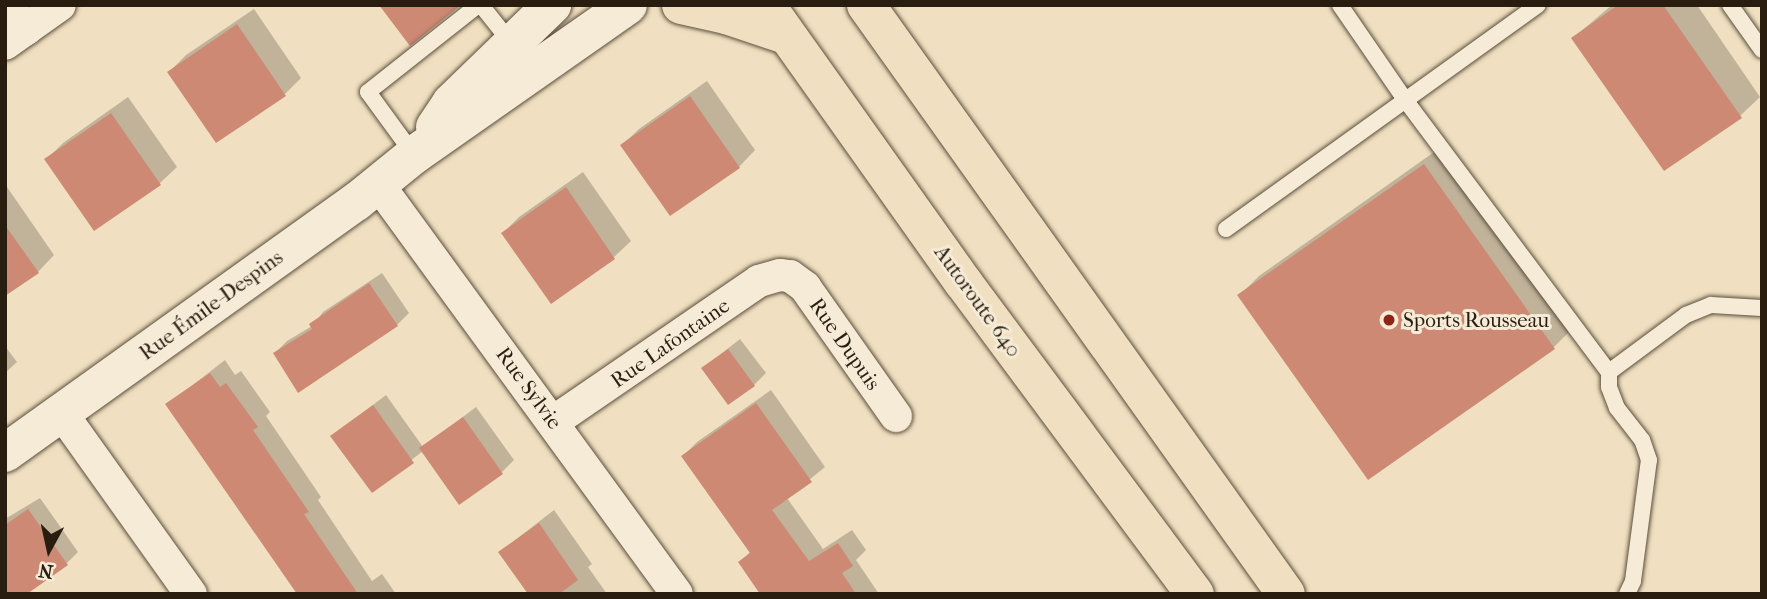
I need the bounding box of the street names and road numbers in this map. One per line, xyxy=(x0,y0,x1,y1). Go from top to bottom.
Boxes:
street label: Autoroute 640 xyxy=(929,240,1027,362)
street label: Rue Émile-Despins xyxy=(134,245,288,365)
street label: Rue Lafontaine xyxy=(606,293,734,393)
street label: Rue Dupuis xyxy=(804,293,886,395)
street label: Rue Sylvie xyxy=(491,342,567,434)

